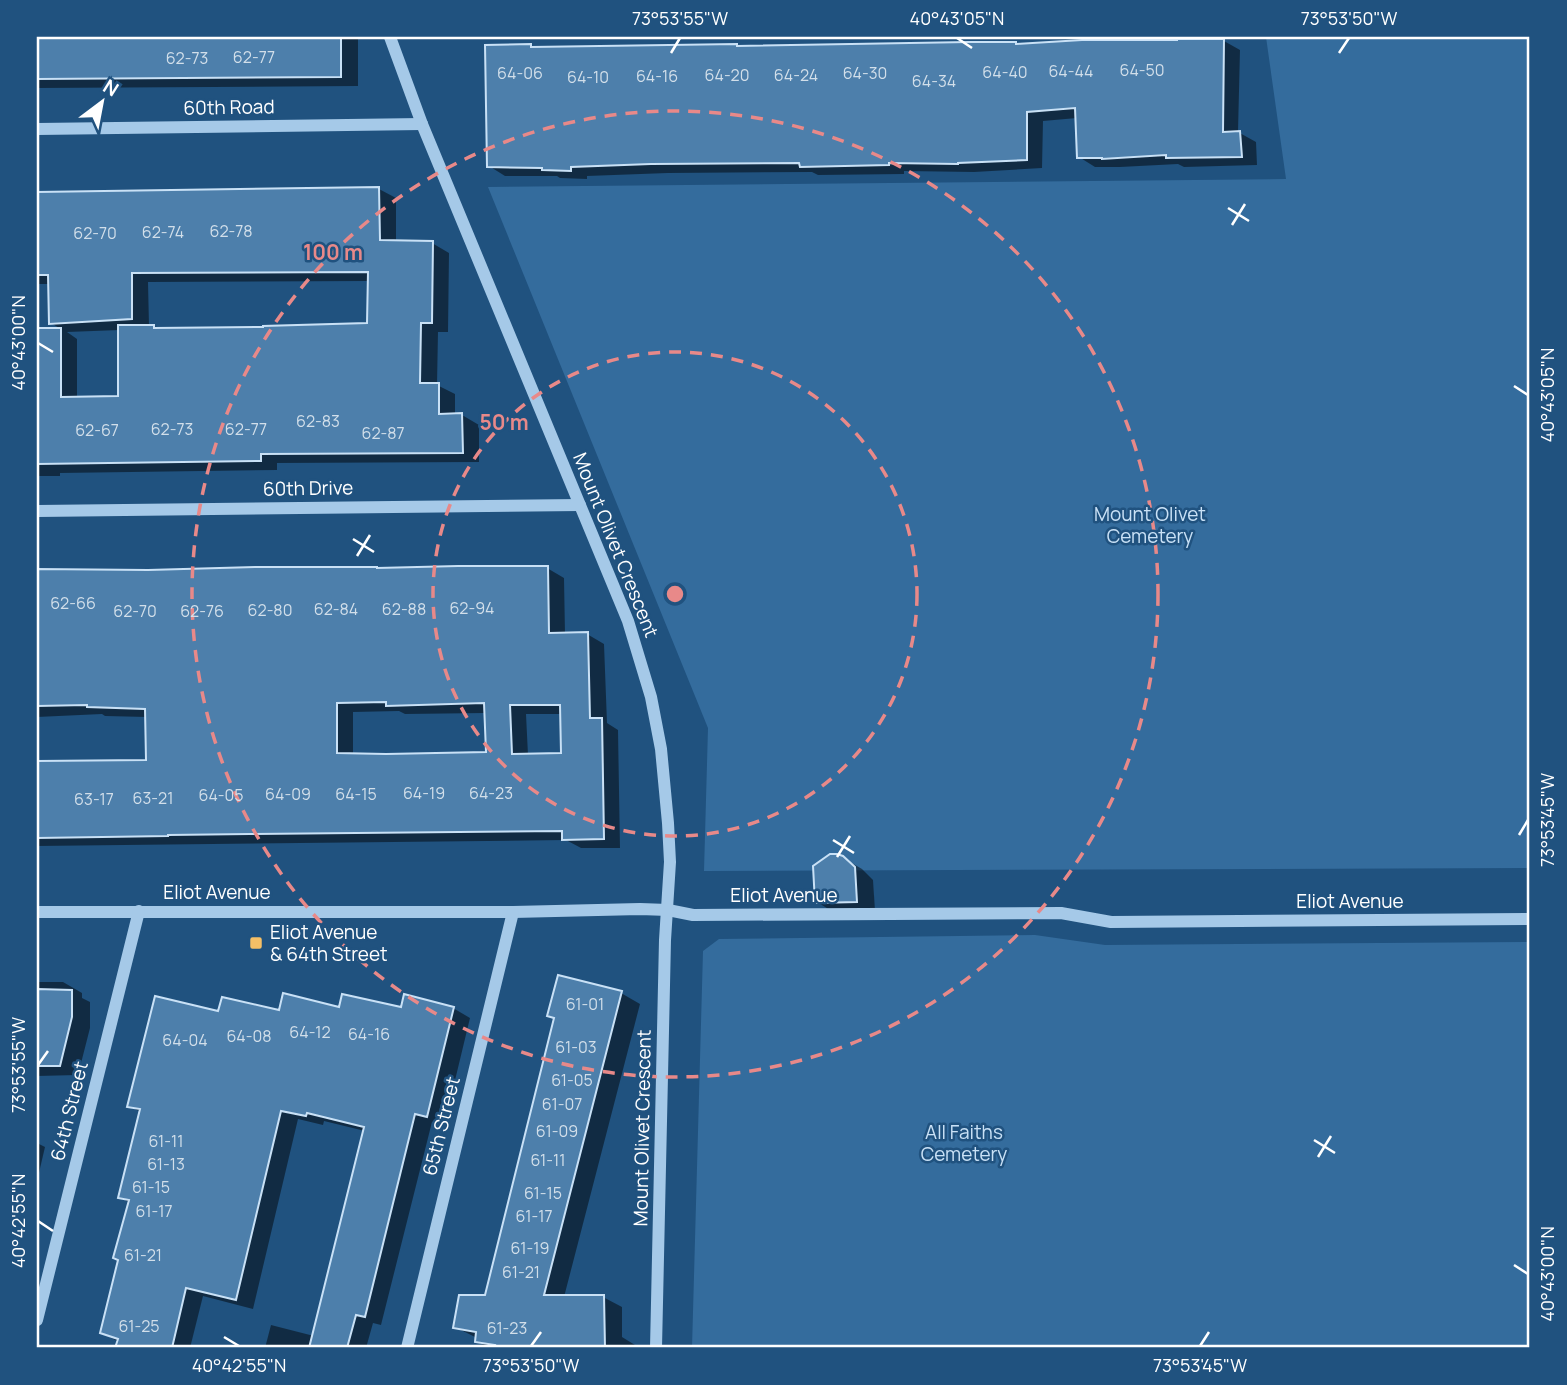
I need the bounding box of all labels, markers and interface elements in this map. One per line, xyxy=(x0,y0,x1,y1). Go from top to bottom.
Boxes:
text: 73°53'55"W xyxy=(632,6,728,30)
text: 40°43'05"N xyxy=(910,6,1004,30)
text: 73°53'50"W xyxy=(1301,6,1397,30)
house number: 62-77 xyxy=(233,46,275,68)
house number: 62-73 xyxy=(166,47,208,69)
house number: 64-50 xyxy=(1119,59,1165,81)
house number: 64-44 xyxy=(1048,60,1094,82)
house number: 64-40 xyxy=(982,61,1028,83)
house number: 64-06 xyxy=(497,62,543,84)
house number: 64-30 xyxy=(843,62,887,84)
house number: 64-20 xyxy=(705,64,749,86)
house number: 64-24 xyxy=(774,64,818,86)
house number: 64-16 xyxy=(636,65,678,87)
north arrow xyxy=(66,66,136,136)
house number: 64-10 xyxy=(567,66,609,88)
house number: 64-34 xyxy=(912,70,956,92)
text: N xyxy=(98,73,124,102)
street label: 60th Road xyxy=(183,93,275,121)
house number: 62-78 xyxy=(209,220,253,242)
house number: 62-74 xyxy=(142,221,184,243)
house number: 62-70 xyxy=(73,222,117,244)
text: 100 m xyxy=(303,238,363,266)
text: 40°43'00"N xyxy=(6,295,30,391)
text: 40°43'05"N xyxy=(1535,348,1559,442)
text: 50 m xyxy=(479,408,529,436)
house number: 62-83 xyxy=(296,410,340,432)
house number: 62-73 xyxy=(151,418,193,440)
house number: 62-77 xyxy=(225,418,267,440)
house number: 62-67 xyxy=(75,419,119,441)
house number: 62-87 xyxy=(361,422,405,444)
street label: Mount Olivet Crescent xyxy=(567,449,665,641)
street label: 60th Drive xyxy=(263,474,353,502)
park label: Mount Olivet Cemetery xyxy=(1094,501,1206,549)
centre of rings xyxy=(663,582,687,606)
house number: 62-66 xyxy=(50,592,96,614)
house number: 62-94 xyxy=(449,597,495,619)
house number: 62-84 xyxy=(314,598,358,620)
house number: 62-88 xyxy=(382,598,426,620)
house number: 62-80 xyxy=(248,599,292,621)
house number: 62-70 xyxy=(113,600,157,622)
house number: 62-76 xyxy=(180,600,224,622)
text: 73°53'45"W xyxy=(1535,773,1559,867)
house number: 64-19 xyxy=(403,782,445,804)
house number: 64-23 xyxy=(469,782,513,804)
house number: 64-09 xyxy=(265,783,311,805)
house number: 64-15 xyxy=(335,783,377,805)
house number: 64-05 xyxy=(198,784,244,806)
house number: 63-21 xyxy=(133,787,173,809)
house number: 63-17 xyxy=(74,788,114,810)
street label: Eliot Avenue xyxy=(163,879,271,905)
street label: Eliot Avenue xyxy=(730,882,838,908)
street label: Eliot Avenue xyxy=(1296,888,1404,914)
place label: Eliot Avenue & 64th Street xyxy=(270,919,388,967)
marker: Eliot Avenue & 64th Street xyxy=(248,935,264,951)
house number: 61-01 xyxy=(566,993,604,1015)
text: 73°53'55"W xyxy=(6,1017,30,1113)
house number: 64-12 xyxy=(289,1021,331,1043)
house number: 64-16 xyxy=(348,1023,390,1045)
house number: 64-08 xyxy=(226,1025,272,1047)
house number: 64-04 xyxy=(162,1029,208,1051)
street label: Mount Olivet Crescent xyxy=(627,1029,657,1227)
house number: 61-03 xyxy=(555,1036,597,1058)
street label: 64th Street xyxy=(44,1059,94,1163)
house number: 61-05 xyxy=(551,1069,593,1091)
street label: 65th Street xyxy=(416,1074,466,1178)
house number: 61-07 xyxy=(542,1093,582,1115)
park label: All Faiths Cemetery xyxy=(921,1119,1007,1167)
house number: 61-09 xyxy=(536,1120,578,1142)
house number: 61-11 xyxy=(148,1130,184,1152)
house number: 61-11 xyxy=(530,1149,566,1171)
house number: 61-13 xyxy=(147,1153,185,1175)
text: 40°42'55"N xyxy=(6,1174,30,1268)
house number: 61-15 xyxy=(132,1176,170,1198)
house number: 61-15 xyxy=(524,1182,562,1204)
house number: 61-17 xyxy=(136,1200,172,1222)
house number: 61-17 xyxy=(516,1205,552,1227)
text: 40°43'00"N xyxy=(1535,1226,1559,1322)
house number: 61-19 xyxy=(511,1237,549,1259)
house number: 61-21 xyxy=(124,1244,162,1266)
house number: 61-21 xyxy=(502,1261,540,1283)
house number: 61-25 xyxy=(118,1315,160,1337)
house number: 61-23 xyxy=(487,1317,527,1339)
text: 40°42'55"N xyxy=(192,1353,286,1377)
text: 73°53'50"W xyxy=(483,1353,579,1377)
text: 73°53'45"W xyxy=(1153,1353,1247,1377)

